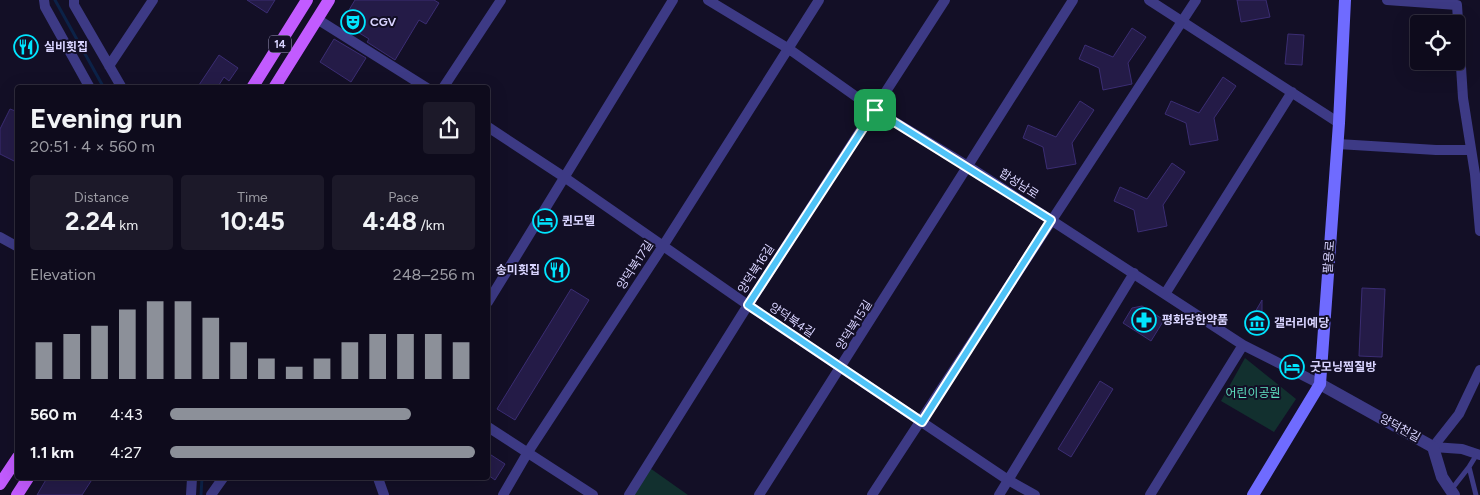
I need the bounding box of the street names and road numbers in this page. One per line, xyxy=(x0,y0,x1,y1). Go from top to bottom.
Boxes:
road number: 14 xyxy=(269,36,291,52)
street label: 합성남로 xyxy=(997,166,1041,202)
street label: 양덕북17길 xyxy=(614,238,656,292)
street label: 팔용로 xyxy=(1321,240,1337,274)
street label: 양덕북16길 xyxy=(735,242,777,296)
street label: 양덕북15길 xyxy=(833,298,875,352)
street label: 양덕북4길 xyxy=(767,300,817,340)
street label: 양덕천길 xyxy=(1377,411,1423,445)

